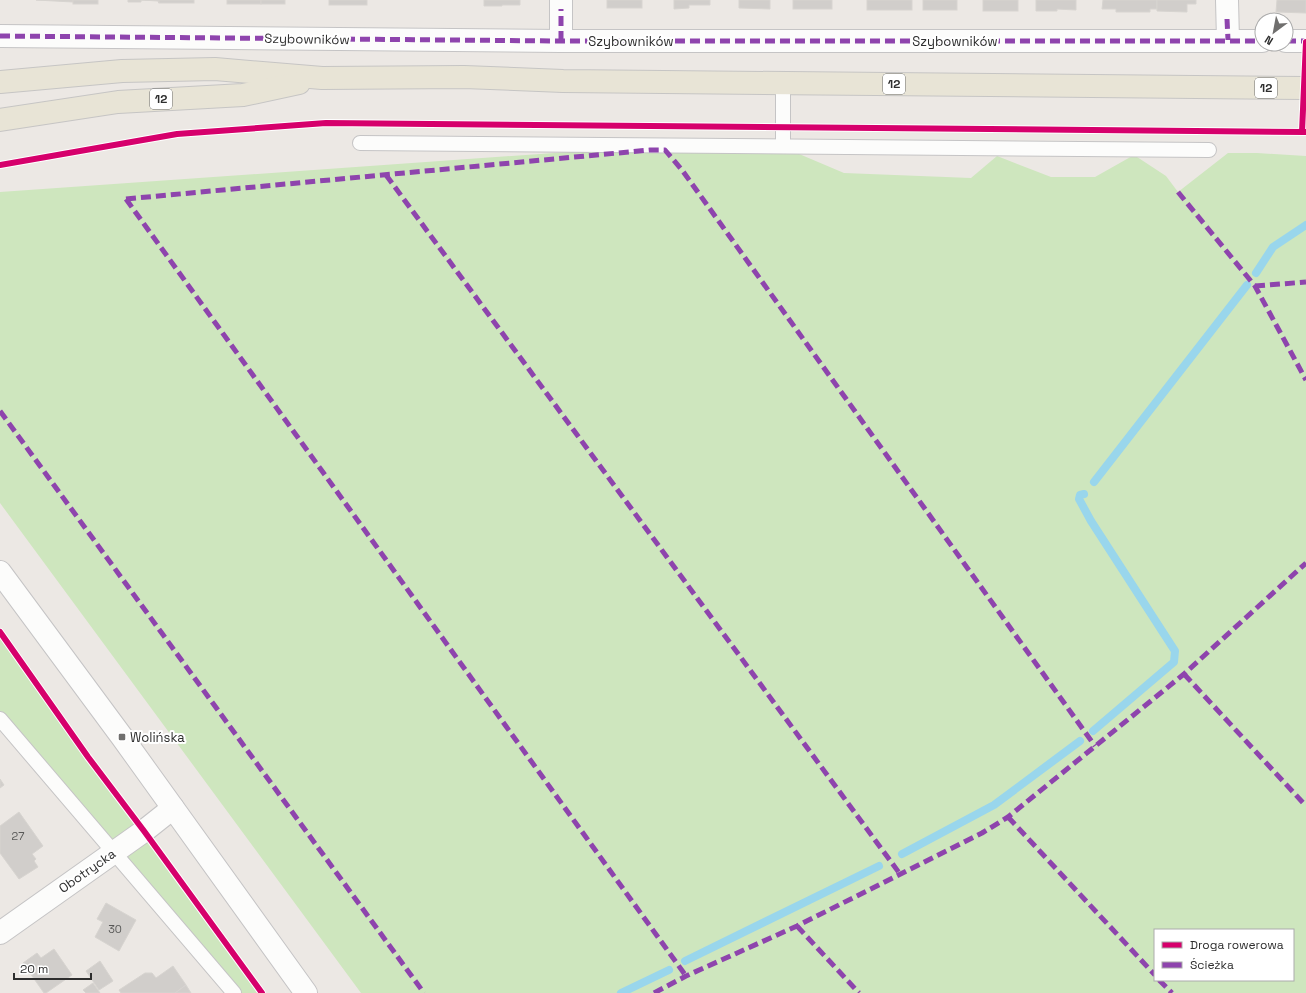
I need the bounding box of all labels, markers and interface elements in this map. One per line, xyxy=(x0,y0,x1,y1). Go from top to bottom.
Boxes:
north arrow xyxy=(1254,12,1294,52)
street label: Szybowników xyxy=(264,30,350,48)
street label: Szybowników xyxy=(588,33,674,50)
street label: Szybowników xyxy=(912,33,998,50)
text: N xyxy=(1262,33,1276,48)
road number: 12 xyxy=(883,74,905,94)
road number: 12 xyxy=(1255,78,1277,98)
road number: 12 xyxy=(150,89,172,109)
place label: Wolińska xyxy=(130,729,185,746)
marker: Wolińska xyxy=(117,732,127,742)
house number: 27 xyxy=(12,829,24,843)
street label: Obotrycka xyxy=(55,845,119,897)
house number: 30 xyxy=(108,922,122,936)
legend xyxy=(1154,929,1294,981)
text: Droga rowerowa xyxy=(1190,937,1284,953)
scale bar xyxy=(14,955,91,981)
text: Ścieżka xyxy=(1190,957,1234,973)
text: 20 m xyxy=(20,961,48,977)

